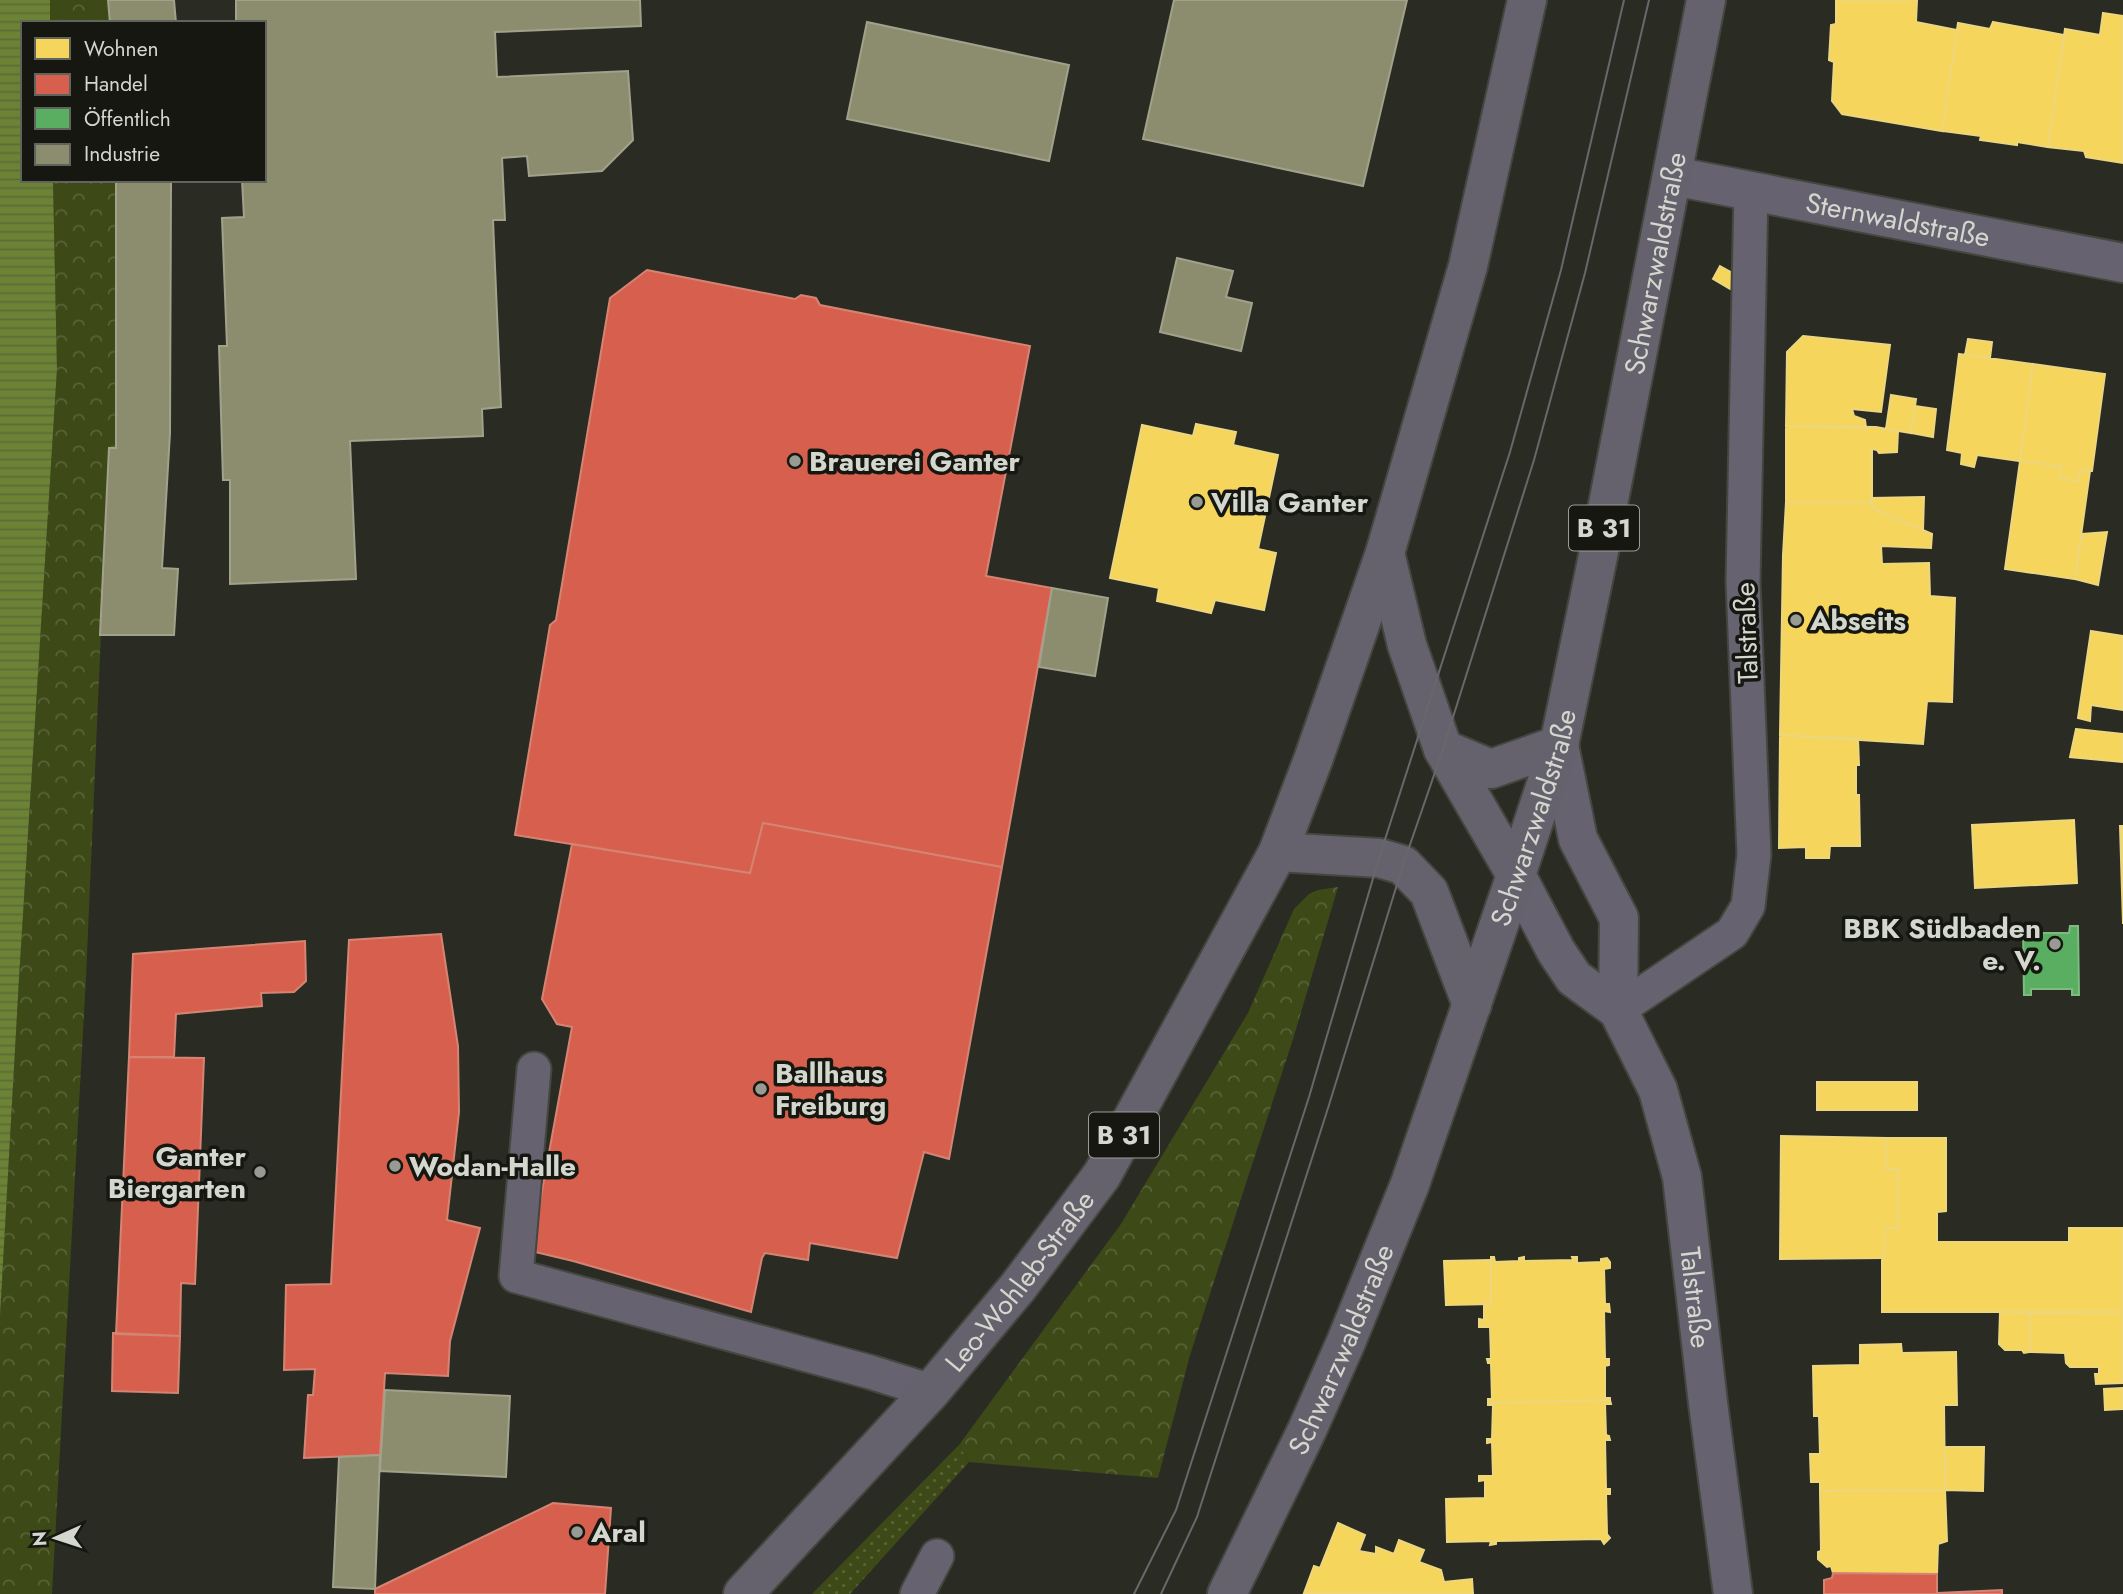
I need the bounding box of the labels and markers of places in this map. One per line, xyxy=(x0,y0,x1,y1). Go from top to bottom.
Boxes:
place label: Brauerei Ganter xyxy=(809,441,1021,482)
marker: Brauerei Ganter xyxy=(787,453,803,469)
place label: Villa Ganter xyxy=(1210,482,1369,523)
marker: Villa Ganter xyxy=(1189,494,1205,510)
place label: Abseits xyxy=(1809,600,1906,641)
marker: Abseits xyxy=(1788,612,1804,628)
place label: BBK Südbaden e. V. xyxy=(1843,908,2041,981)
marker: BBK Südbaden e. V. xyxy=(2047,936,2063,952)
place label: Ballhaus Freiburg xyxy=(775,1053,886,1126)
marker: Ballhaus Freiburg xyxy=(753,1081,769,1097)
place label: Ganter Biergarten xyxy=(108,1136,246,1209)
place label: Wodan-Halle xyxy=(409,1146,576,1187)
marker: Wodan-Halle xyxy=(387,1158,403,1174)
marker: Ganter Biergarten xyxy=(252,1164,268,1180)
place label: Aral xyxy=(590,1512,646,1553)
marker: Aral xyxy=(569,1524,585,1540)

